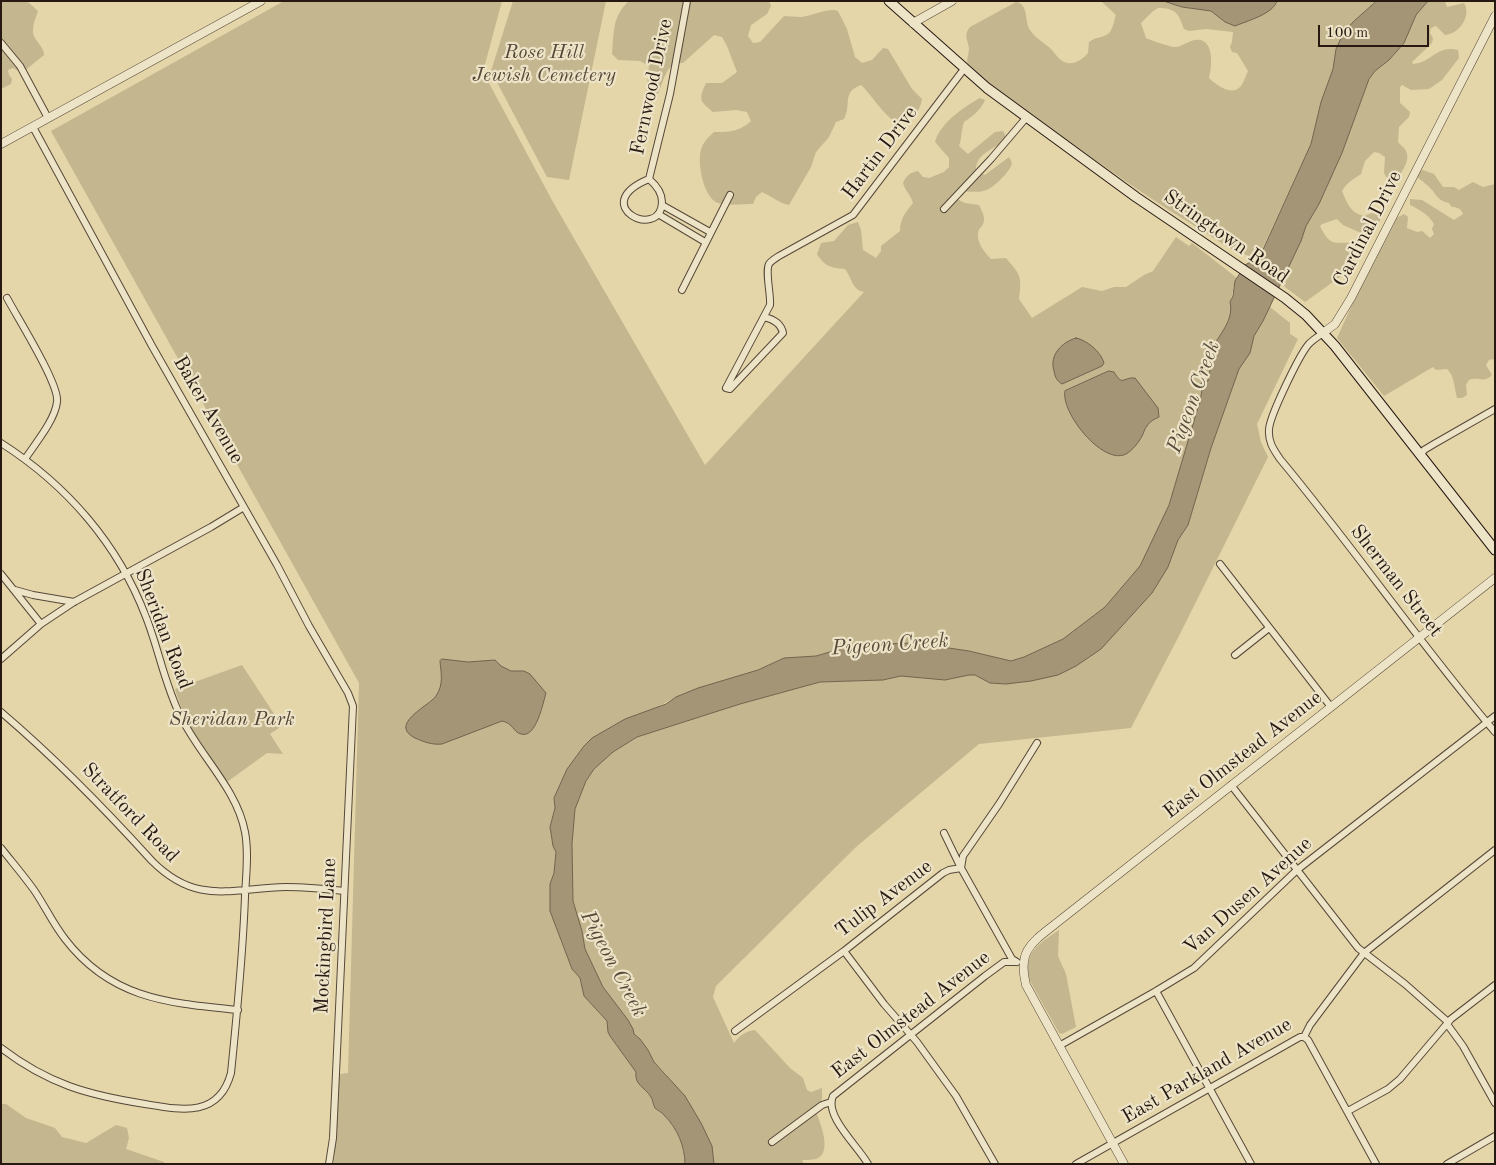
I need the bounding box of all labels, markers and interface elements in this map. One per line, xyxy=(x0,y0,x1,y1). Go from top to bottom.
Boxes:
scale bar xyxy=(1321,15,1432,47)
street label: Fernwood Drive xyxy=(626,17,678,157)
text: 100 m xyxy=(1326,26,1368,41)
park label: Rose Hill Jewish Cemetery xyxy=(472,41,616,88)
street label: Hartin Drive xyxy=(837,102,923,204)
street label: Cardinal Drive xyxy=(1328,167,1408,291)
street label: Stringtown Road xyxy=(1159,185,1293,289)
water label: Pigeon Creek xyxy=(1162,337,1226,457)
street label: Baker Avenue xyxy=(167,352,249,468)
street label: Sherman Street xyxy=(1345,520,1447,642)
street label: Sheridan Road xyxy=(129,565,197,693)
water label: Pigeon Creek xyxy=(830,628,950,662)
street label: East Olmstead Avenue xyxy=(1159,686,1327,824)
park label: Sheridan Park xyxy=(169,708,295,732)
street label: Stratford Road xyxy=(76,758,184,868)
street label: Van Dusen Avenue xyxy=(1179,832,1317,960)
street label: Tulip Avenue xyxy=(831,855,937,943)
street label: Mockingbird Lane xyxy=(310,857,342,1015)
water label: Pigeon Creek xyxy=(574,906,652,1022)
street label: East Olmstead Avenue xyxy=(827,946,995,1084)
street label: East Parkland Avenue xyxy=(1118,1013,1296,1129)

